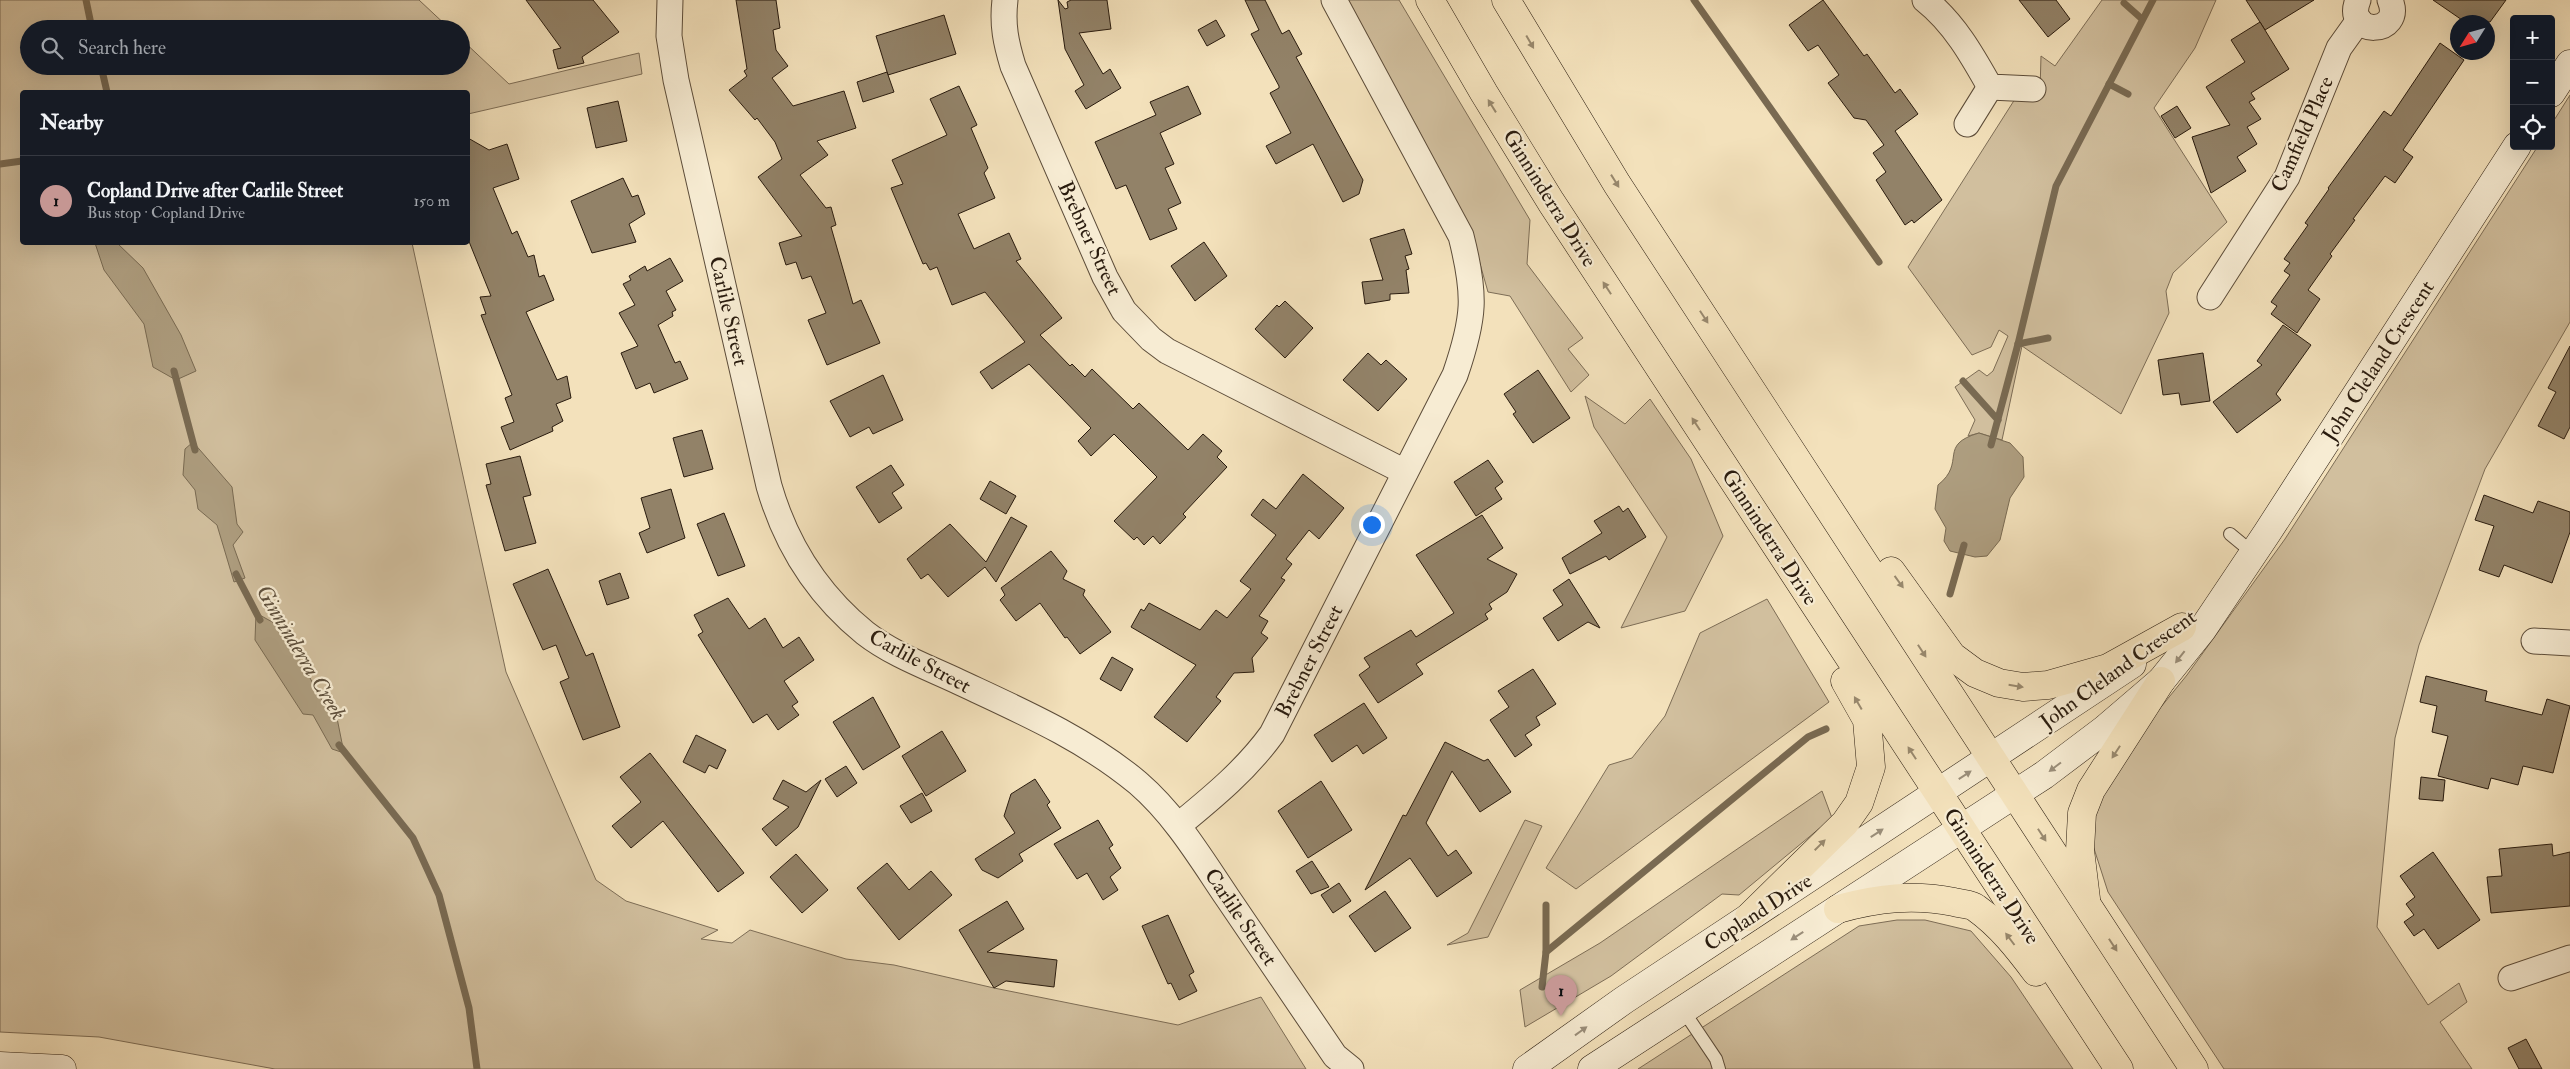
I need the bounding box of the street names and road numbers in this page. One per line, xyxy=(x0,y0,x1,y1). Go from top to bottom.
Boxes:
street label: Camfield Place xyxy=(2265,72,2340,196)
street label: Ginninderra Drive xyxy=(1496,124,1603,272)
street label: Brebner Street xyxy=(1051,177,1128,300)
street label: Carlile Street xyxy=(703,254,754,369)
street label: John Cleland Crescent xyxy=(2316,275,2441,448)
street label: Ginninderra Drive xyxy=(1715,464,1824,611)
street label: Brebner Street xyxy=(1270,600,1349,722)
street label: John Cleland Crescent xyxy=(2034,603,2202,736)
street label: Carlile Street xyxy=(864,623,976,700)
street label: Ginninderra Drive xyxy=(1937,803,2046,950)
street label: Carlile Street xyxy=(1198,863,1283,971)
street label: Copland Drive xyxy=(1699,867,1818,957)

